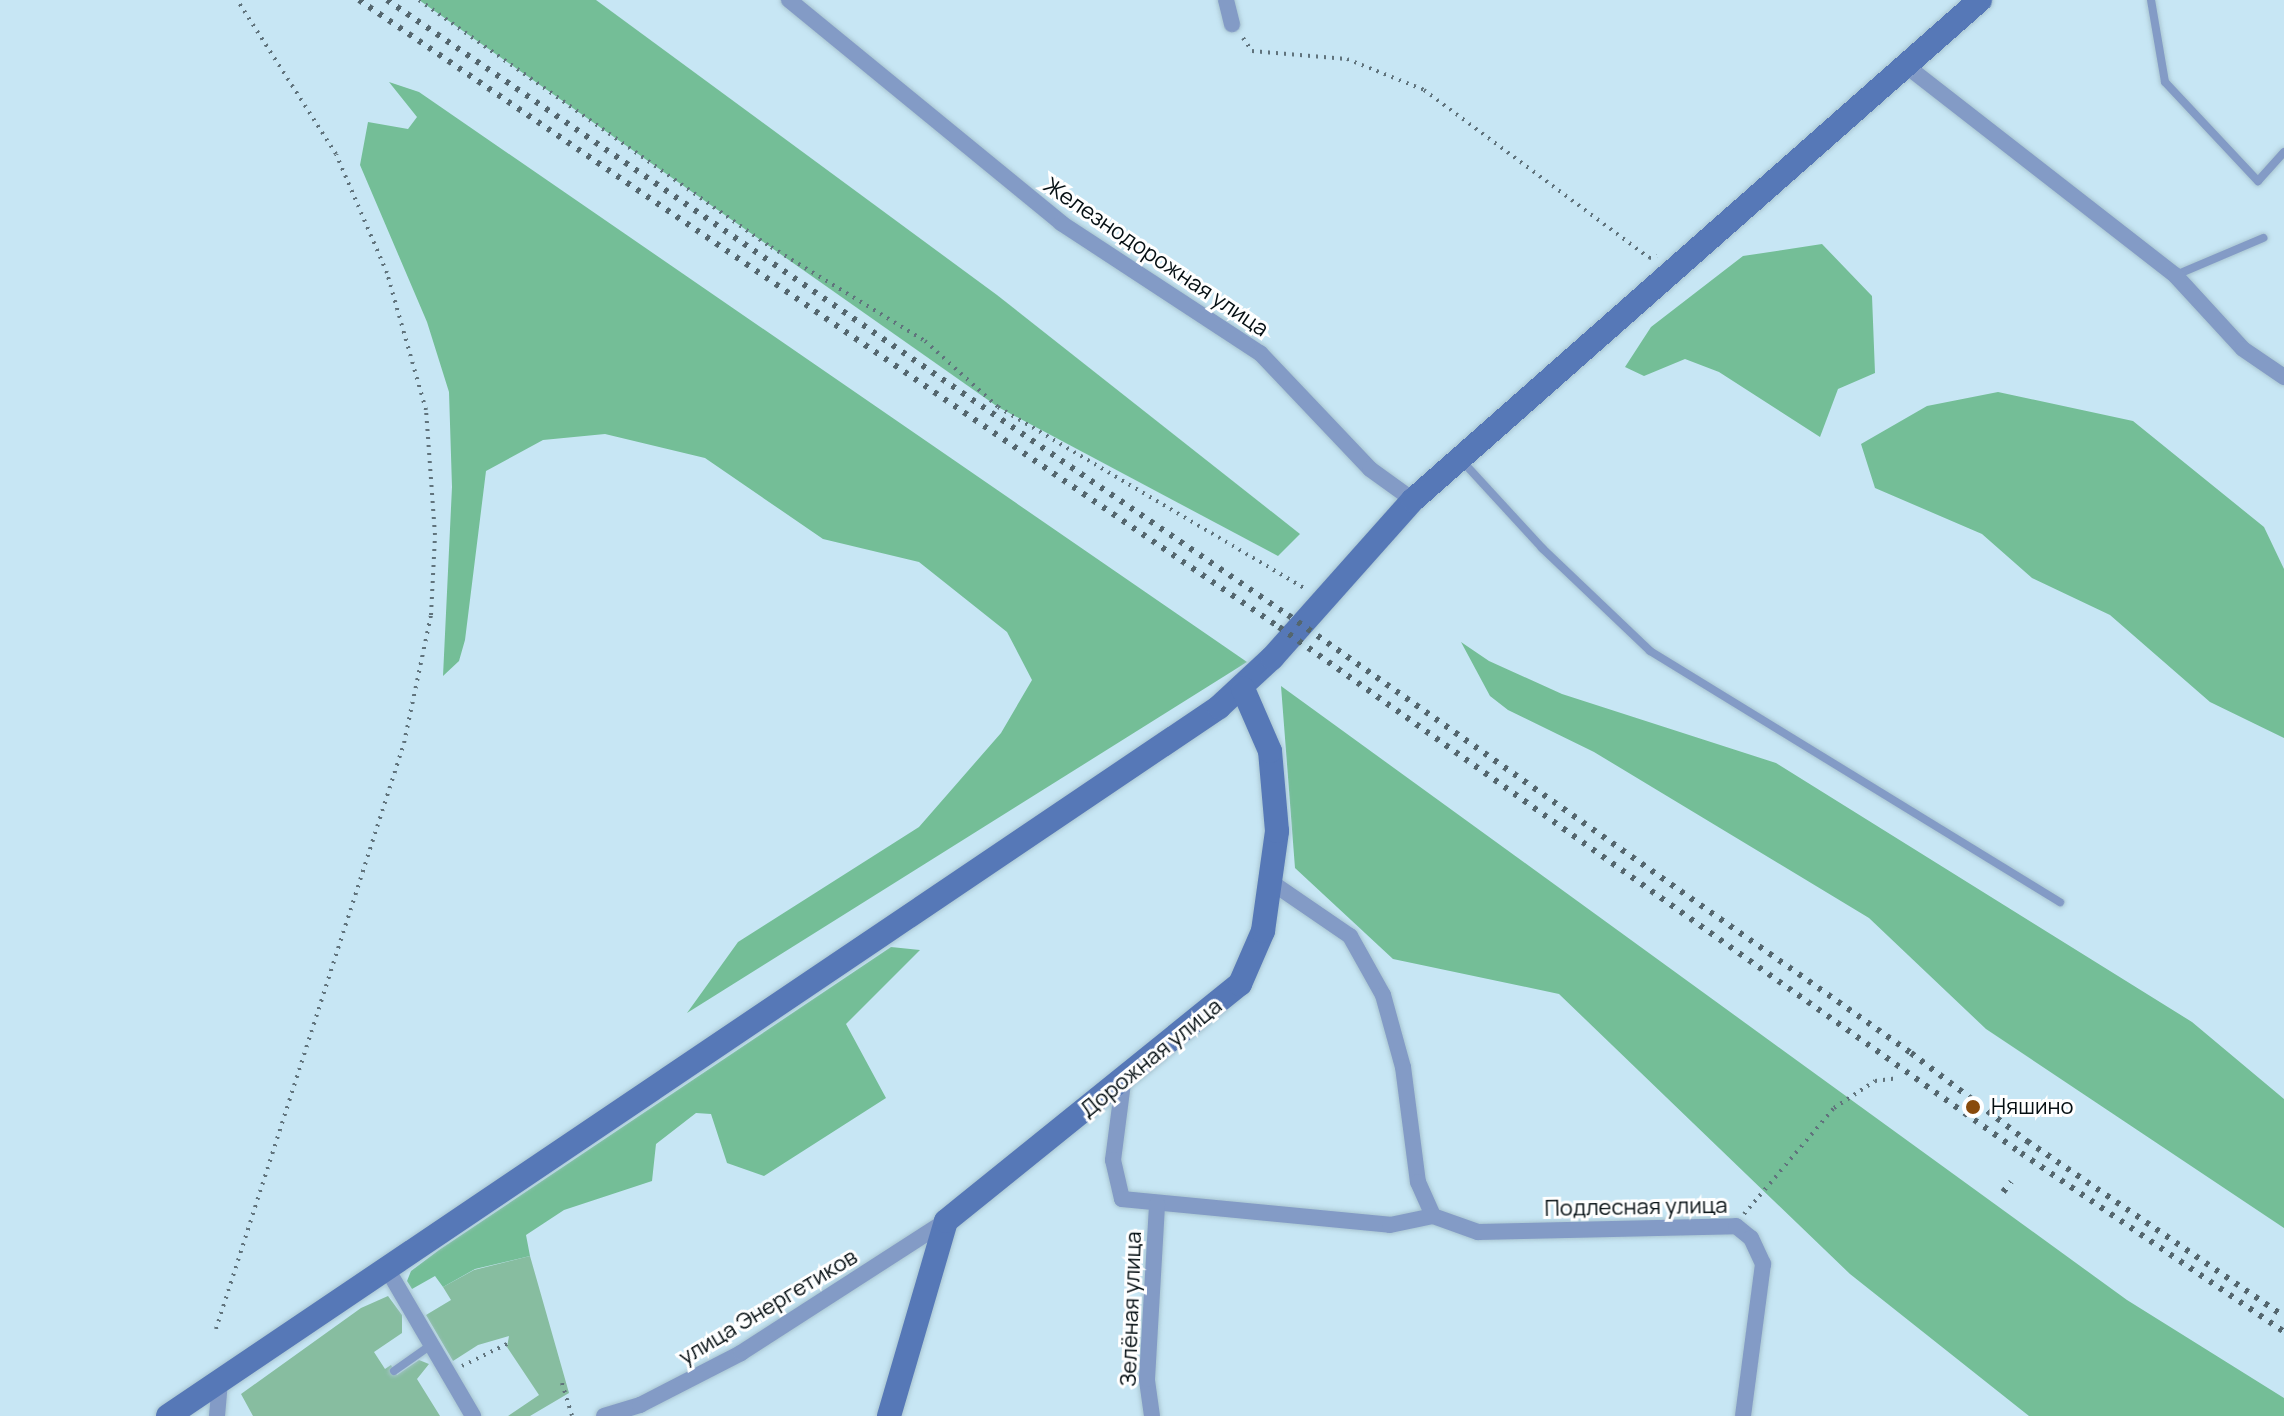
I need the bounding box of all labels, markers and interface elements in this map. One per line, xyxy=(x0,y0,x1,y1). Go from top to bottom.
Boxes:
street label: Железнодорожная улица xyxy=(1039,172,1273,342)
street label: Дорожная улица xyxy=(1075,993,1227,1123)
place label: Няшино xyxy=(1991,1094,2073,1120)
marker: Няшино xyxy=(1962,1096,1984,1118)
street label: Подлесная улица xyxy=(1544,1192,1728,1222)
street label: Зелёная улица xyxy=(1115,1231,1147,1387)
street label: улица Энергетиков xyxy=(674,1243,862,1371)

